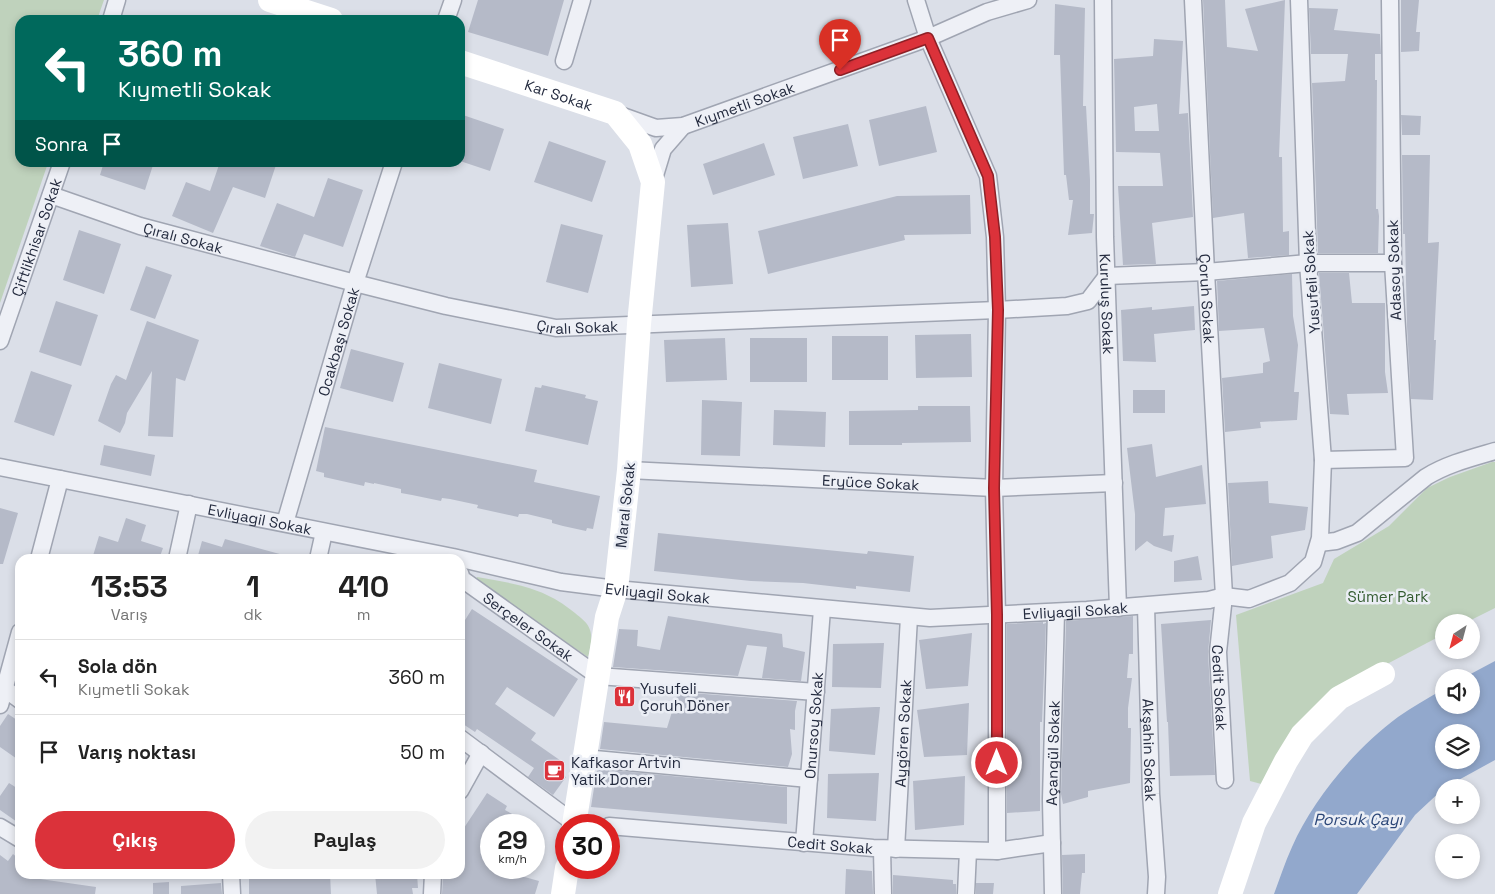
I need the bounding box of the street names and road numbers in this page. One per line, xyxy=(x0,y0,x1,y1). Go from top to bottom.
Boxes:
street label: Kar Sokak xyxy=(522,74,595,115)
street label: Kıymetli Sokak xyxy=(692,77,797,131)
street label: Çiftlikhisar Sokak xyxy=(7,175,65,299)
street label: Çıralı Sokak xyxy=(141,218,225,257)
street label: Adasoy Sokak xyxy=(1383,219,1405,321)
street label: Yusufeli Sokak xyxy=(1298,230,1324,334)
street label: Kuruluş Sokak xyxy=(1096,253,1119,355)
street label: Çoruh Sokak xyxy=(1196,253,1219,344)
street label: Ocakbaşı Sokak xyxy=(313,285,363,398)
street label: Çıralı Sokak xyxy=(535,315,618,338)
street label: Maral Sokak xyxy=(611,461,639,549)
street label: Eryüce Sokak xyxy=(822,470,920,494)
street label: Evliyagil Sokak xyxy=(206,499,314,538)
street label: Evliyagil Sokak xyxy=(604,578,711,607)
street label: Serçeler Sokak xyxy=(480,588,577,665)
street label: Evliyagil Sokak xyxy=(1022,597,1129,623)
street label: Cedit Sokak xyxy=(1208,644,1232,731)
street label: Onursoy Sokak xyxy=(799,671,827,780)
street label: Aygören Sokak xyxy=(890,679,915,788)
street label: Akşahin Sokak xyxy=(1139,698,1161,802)
street label: Açangül Sokak xyxy=(1041,700,1063,806)
street label: Cedit Sokak xyxy=(787,831,874,857)

